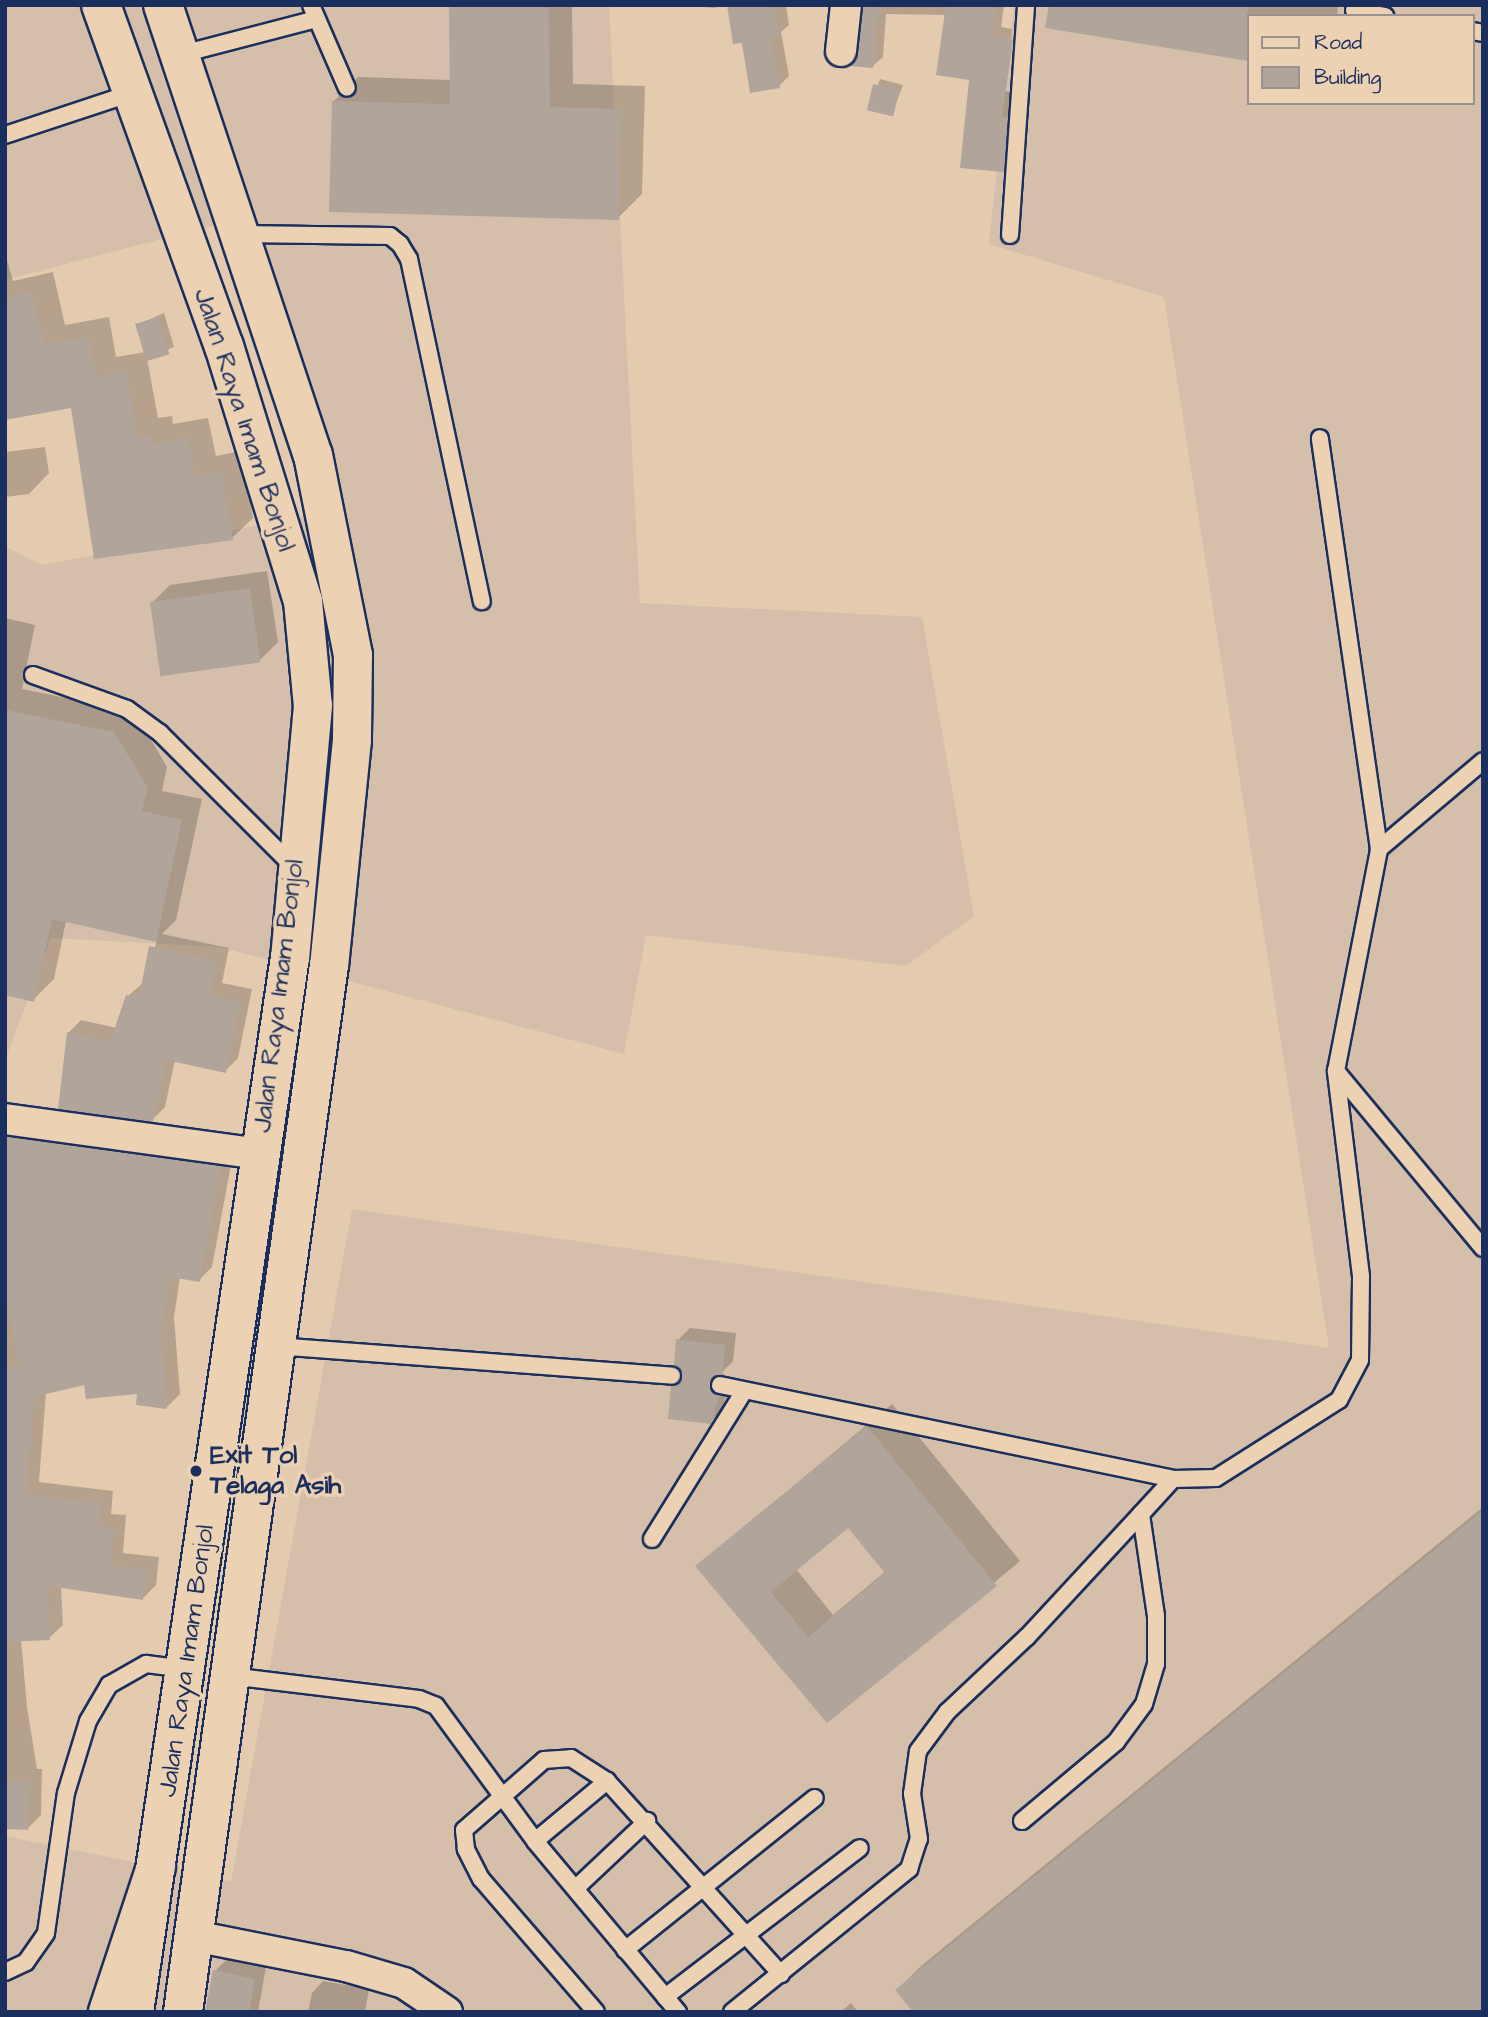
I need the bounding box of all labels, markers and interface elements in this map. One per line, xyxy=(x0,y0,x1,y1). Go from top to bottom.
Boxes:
legend xyxy=(1246,14,1474,105)
text: Road xyxy=(1314,28,1362,57)
text: Building xyxy=(1314,63,1381,92)
street label: Jalan Raya Imam Bonjol xyxy=(187,284,301,556)
street label: Jalan Raya Imam Bonjol xyxy=(247,858,311,1134)
place label: Exit Tol Telaga Asih xyxy=(210,1440,341,1502)
marker: Exit Tol Telaga Asih xyxy=(188,1463,204,1479)
street label: Jalan Raya Imam Bonjol xyxy=(152,1523,222,1799)

